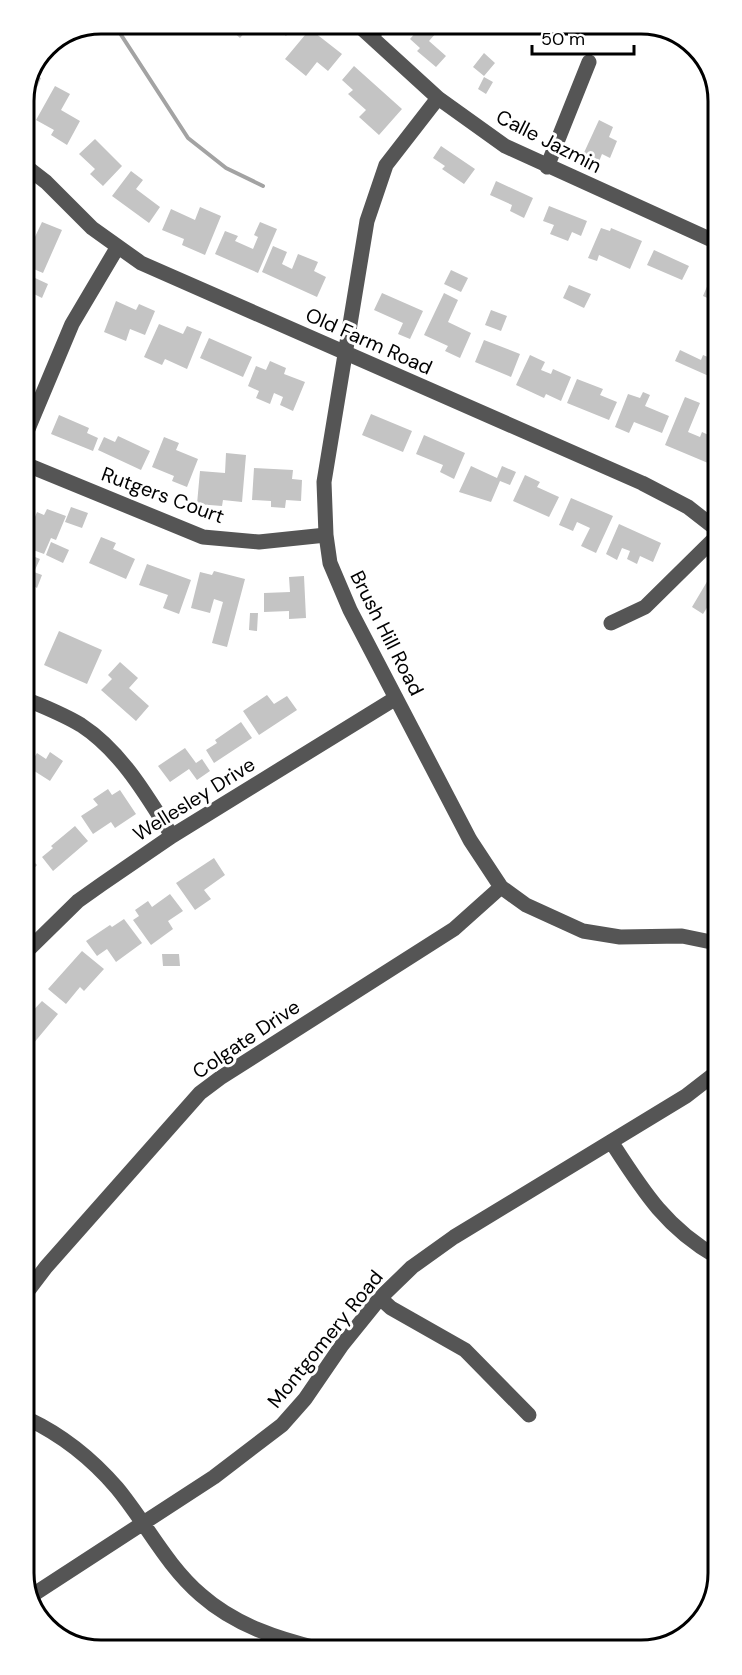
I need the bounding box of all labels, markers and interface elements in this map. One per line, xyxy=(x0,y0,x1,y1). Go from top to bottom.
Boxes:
scale bar xyxy=(532,18,634,56)
text: 50 m xyxy=(541,27,585,51)
street label: Calle Jazmin xyxy=(492,103,606,179)
street label: Old Farm Road xyxy=(302,302,436,380)
street label: Rutgers Court xyxy=(98,461,228,529)
street label: Brush Hill Road xyxy=(344,566,430,700)
street label: Wellesley Drive xyxy=(128,751,260,847)
street label: Colgate Drive xyxy=(187,994,305,1084)
street label: Montgomery Road xyxy=(261,1265,389,1413)

